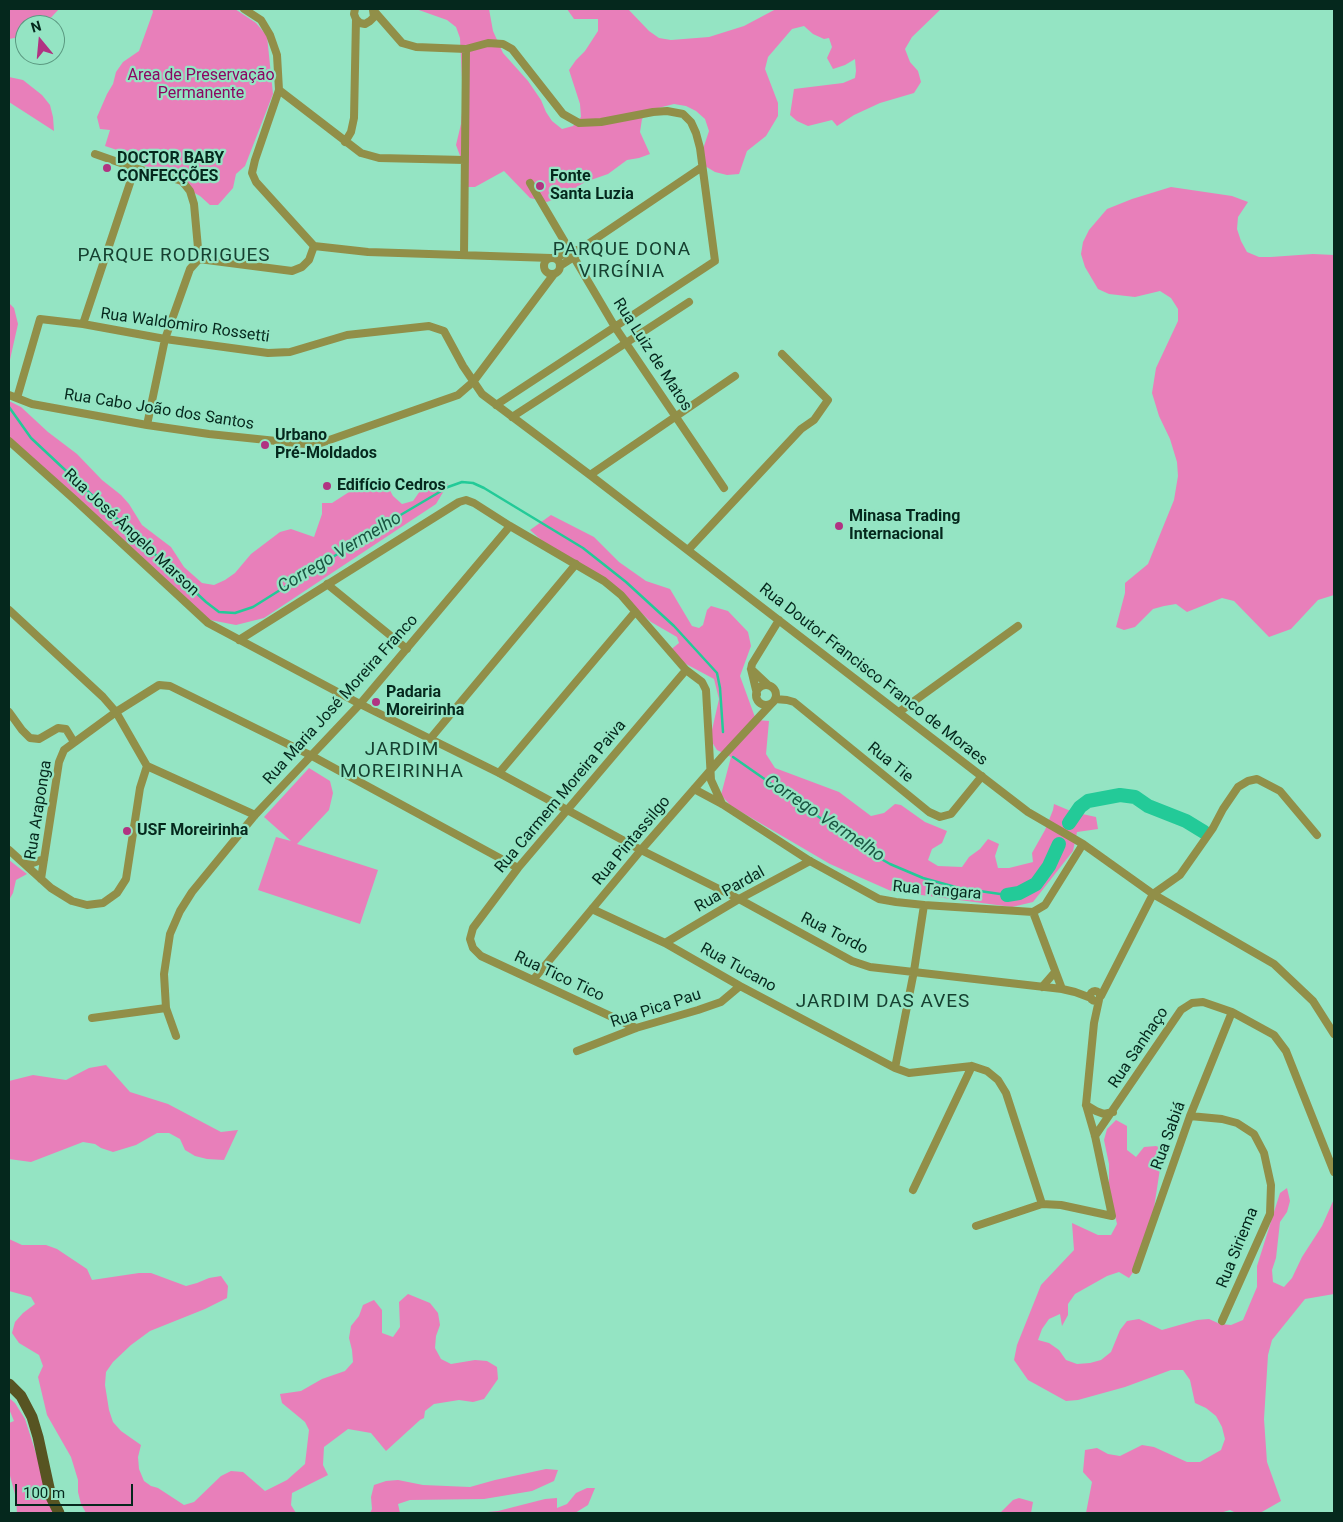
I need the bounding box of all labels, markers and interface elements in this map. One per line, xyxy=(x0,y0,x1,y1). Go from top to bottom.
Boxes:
north arrow xyxy=(15,15,65,65)
text: N xyxy=(29,18,43,36)
park label: Area de Preservação Permanente xyxy=(127,66,275,104)
place label: DOCTOR BABY CONFECÇÕES xyxy=(117,149,224,187)
marker: DOCTOR BABY CONFECÇÕES xyxy=(101,162,113,174)
place label: Fonte Santa Luzia xyxy=(550,167,634,205)
marker: Fonte Santa Luzia xyxy=(534,180,546,192)
district label: PARQUE DONA VIRGÍNIA xyxy=(551,239,693,283)
district label: PARQUE RODRIGUES xyxy=(75,245,273,267)
street label: Rua Luiz de Matos xyxy=(608,295,696,415)
street label: Rua Waldomiro Rossetti xyxy=(99,305,271,347)
street label: Rua Cabo João dos Santos xyxy=(63,385,255,435)
place label: Urbano Pré-Moldados xyxy=(275,426,377,464)
marker: Urbano Pré-Moldados xyxy=(259,439,271,451)
street label: Rua José Ângelo Marson xyxy=(59,465,203,601)
place label: Edifício Cedros xyxy=(337,476,446,496)
marker: Edifício Cedros xyxy=(321,480,333,492)
place label: Minasa Trading Internacional xyxy=(849,507,960,545)
water label: Corrego Vermelho xyxy=(274,508,406,598)
marker: Minasa Trading Internacional xyxy=(833,520,845,532)
street label: Rua Doutor Francisco Franco de Moraes xyxy=(755,580,991,770)
street label: Rua Maria José Moreira Franco xyxy=(260,611,422,789)
place label: Padaria Moreirinha xyxy=(386,683,464,721)
marker: Padaria Moreirinha xyxy=(370,696,382,708)
street label: Rua Carmem Moreira Paiva xyxy=(491,717,631,877)
district label: JARDIM MOREIRINHA xyxy=(339,739,465,783)
street label: Rua Tie xyxy=(863,739,917,787)
street label: Rua Araponga xyxy=(22,759,56,861)
water label: Corrego Vermelho xyxy=(760,771,888,867)
street label: Rua Pintassilgo xyxy=(589,792,675,890)
place label: USF Moreirinha xyxy=(137,821,248,841)
marker: USF Moreirinha xyxy=(121,825,133,837)
street label: Rua Pardal xyxy=(692,863,768,917)
street label: Rua Tangara xyxy=(892,878,982,904)
street label: Rua Tordo xyxy=(797,909,871,959)
street label: Rua Tucano xyxy=(697,939,779,997)
street label: Rua Tico Tico xyxy=(511,948,607,1006)
street label: Rua Pica Pau xyxy=(608,985,704,1033)
district label: JARDIM DAS AVES xyxy=(794,991,972,1013)
street label: Rua Sanhaço xyxy=(1105,1004,1173,1092)
street label: Rua Sabiá xyxy=(1148,1099,1190,1173)
street label: Rua Siriema xyxy=(1213,1205,1263,1291)
scale bar xyxy=(18,1474,135,1506)
text: 100 m xyxy=(23,1484,65,1502)

